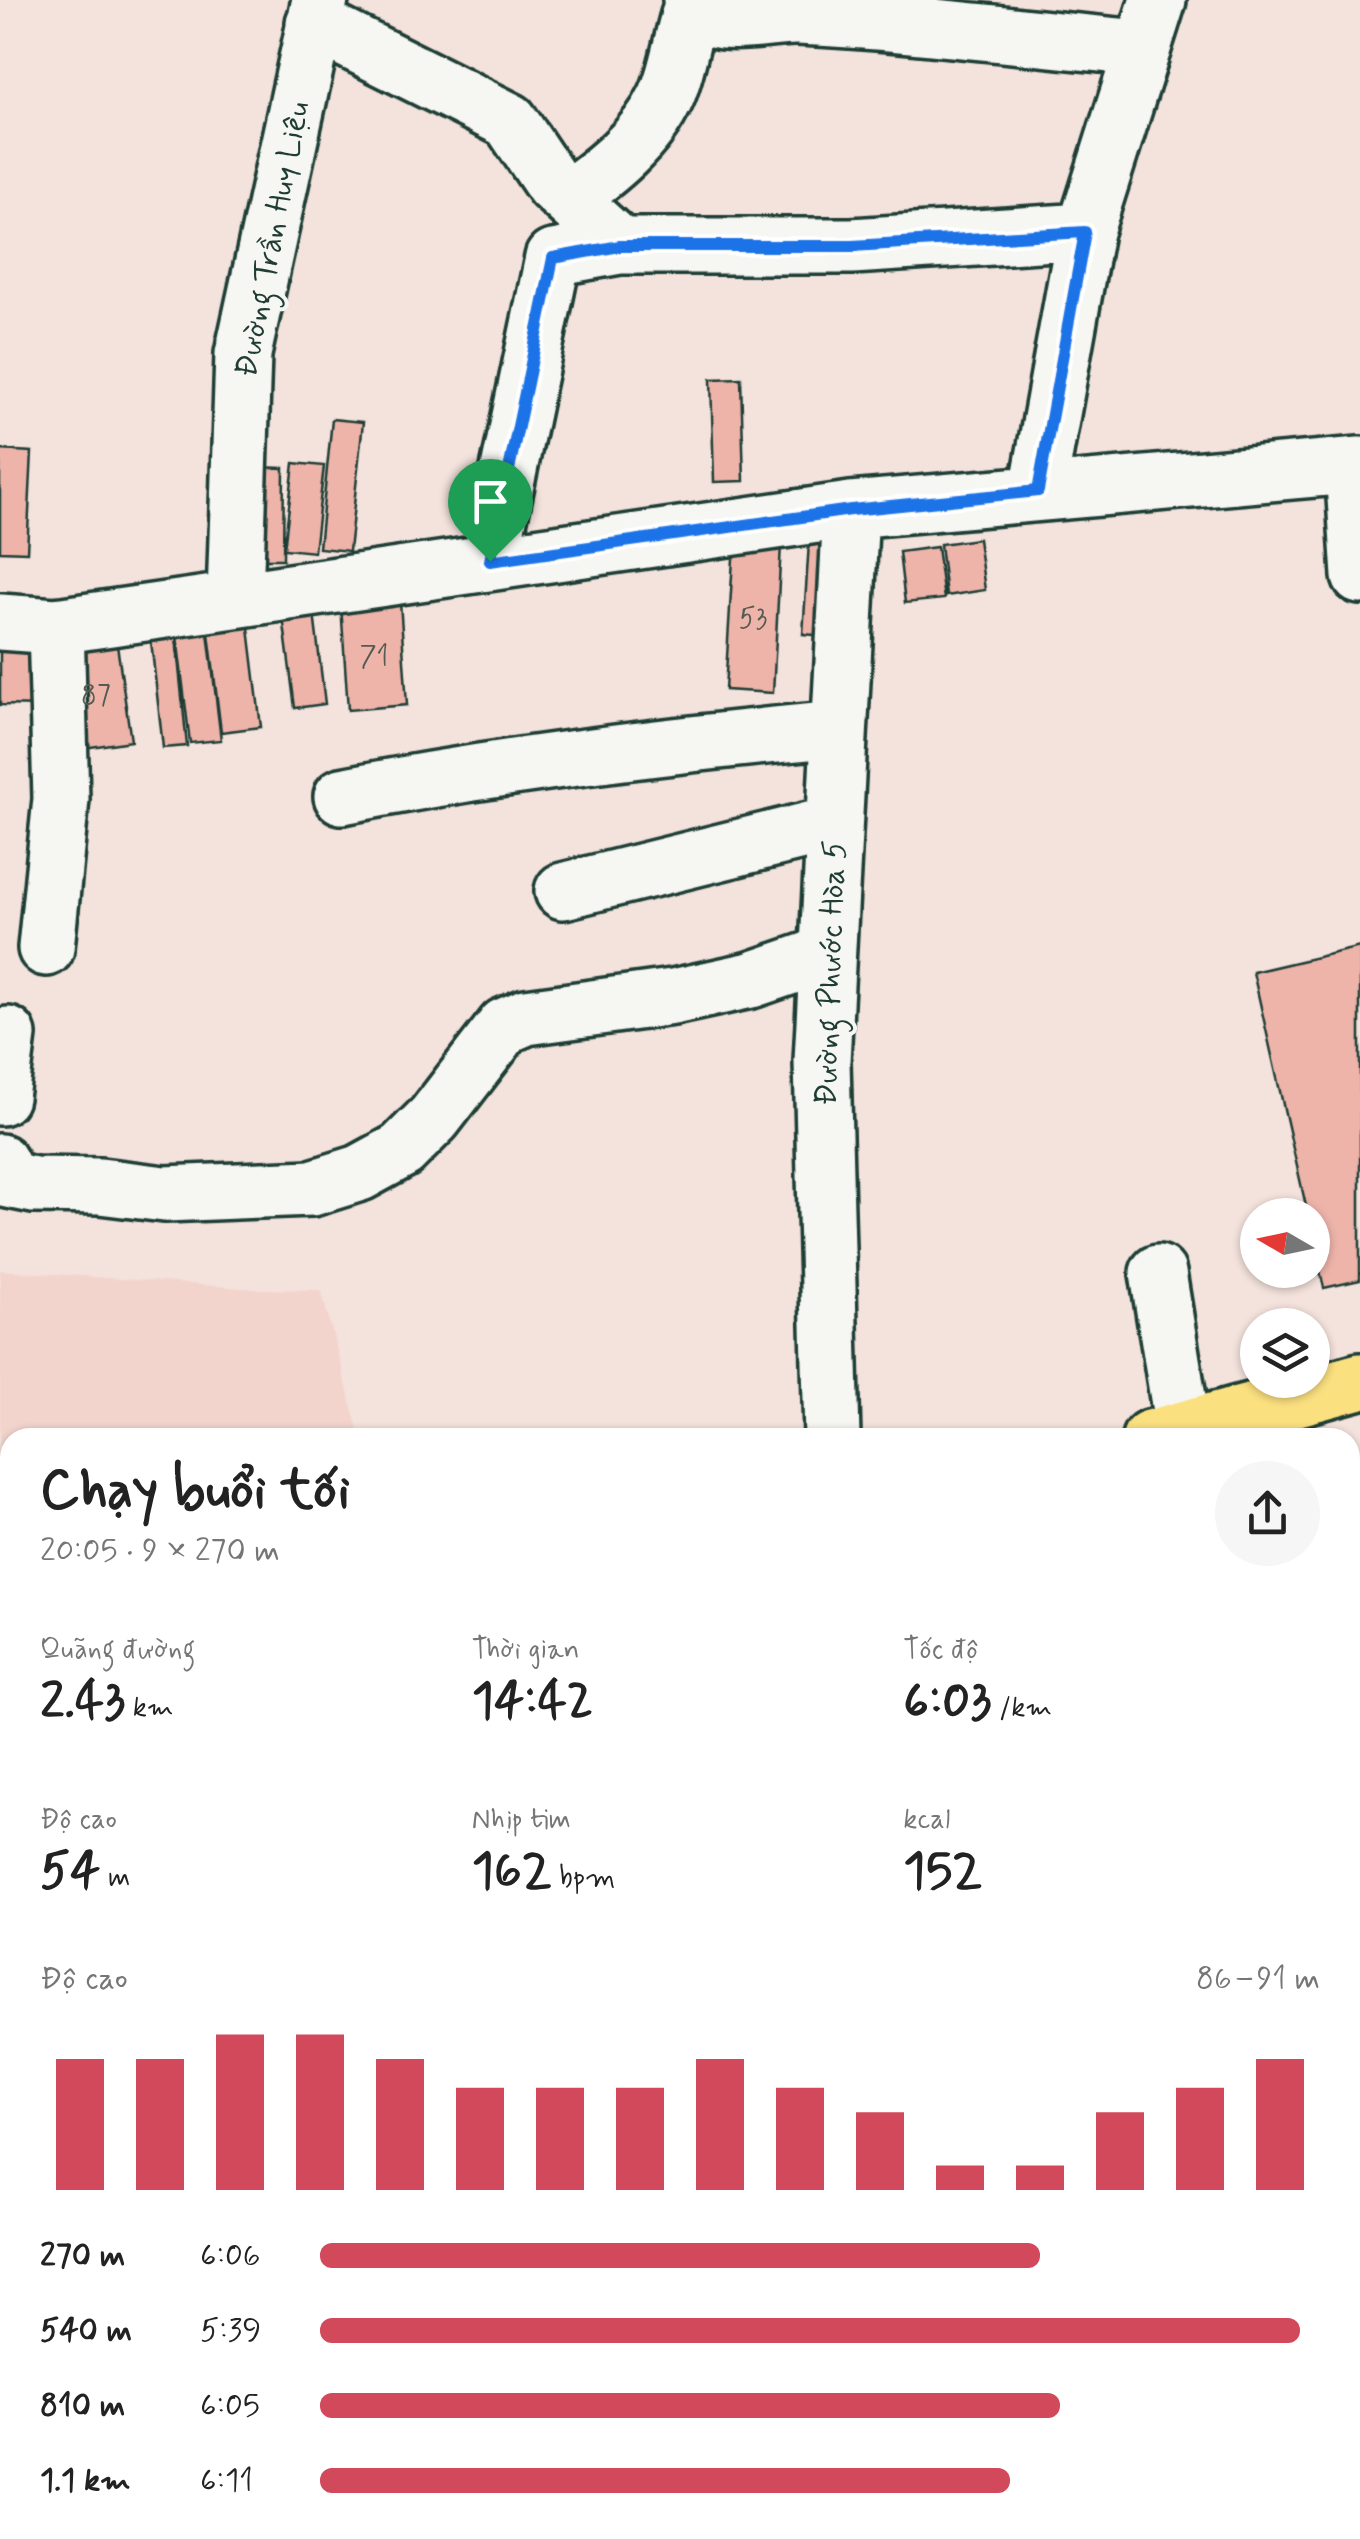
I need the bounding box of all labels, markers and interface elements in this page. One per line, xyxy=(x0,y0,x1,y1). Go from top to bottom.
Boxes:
street label: Đường Trần Huy Liệu xyxy=(226,98,323,381)
pin xyxy=(448,459,533,562)
icon: arrive xyxy=(463,474,518,529)
house number: 53 xyxy=(739,601,767,638)
house number: 71 xyxy=(359,639,389,676)
house number: 87 xyxy=(81,678,111,715)
street label: Đường Phước Hòa 5 xyxy=(805,840,860,1107)
north arrow xyxy=(1240,1198,1330,1288)
map controls xyxy=(1240,1198,1330,1398)
button: layers xyxy=(1240,1308,1330,1398)
text: Chạy buổi tối xyxy=(40,1456,350,1528)
button: share xyxy=(1215,1461,1320,1566)
text: 20:05 · 9 × 270 m xyxy=(40,1530,280,1572)
text: Quãng đường xyxy=(40,1632,195,1669)
text: Thời gian xyxy=(472,1632,579,1669)
text: Tốc độ xyxy=(903,1632,979,1669)
text: 2.43 xyxy=(40,1669,125,1735)
text: 14:42 xyxy=(472,1669,593,1735)
text: 6:03 xyxy=(903,1669,991,1735)
text: km xyxy=(125,1690,174,1727)
text: /km xyxy=(991,1690,1052,1727)
text: Độ cao xyxy=(40,1802,117,1839)
text: Nhịp tim xyxy=(472,1802,571,1839)
text: kcal xyxy=(903,1802,950,1839)
text: 54 xyxy=(40,1839,100,1905)
text: 162 xyxy=(472,1839,551,1905)
text: 152 xyxy=(903,1839,982,1905)
text: m xyxy=(100,1860,130,1897)
text: bpm xyxy=(551,1860,615,1897)
text: Độ cao xyxy=(40,1958,128,2000)
text: 86–91 m xyxy=(1196,1958,1320,2000)
text: 270 m xyxy=(40,2235,125,2277)
text: 6:06 xyxy=(200,2235,261,2277)
text: 540 m xyxy=(40,2310,132,2352)
text: 5:39 xyxy=(200,2310,261,2352)
text: 810 m xyxy=(40,2385,125,2427)
text: 6:05 xyxy=(200,2385,260,2427)
text: 1.1 km xyxy=(40,2460,131,2502)
text: 6:11 xyxy=(200,2460,253,2502)

